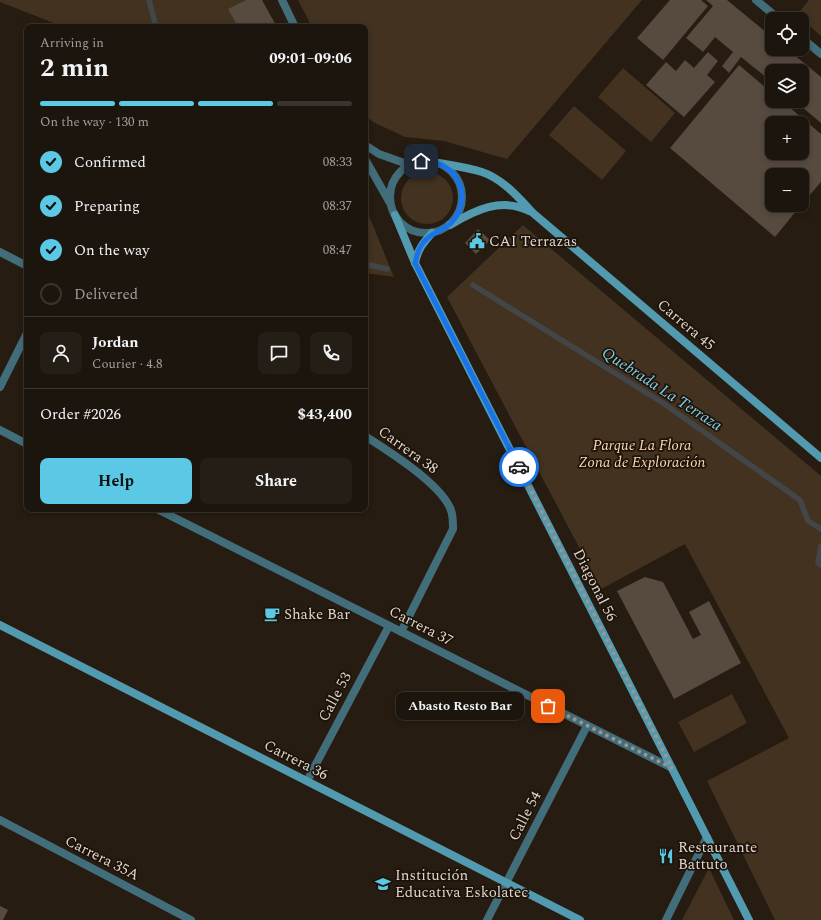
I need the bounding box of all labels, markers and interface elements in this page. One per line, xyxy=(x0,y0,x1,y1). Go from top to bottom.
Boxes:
map controls xyxy=(765,12,809,212)
button: locate xyxy=(765,12,809,56)
text: Arriving in xyxy=(40,33,104,53)
text: 09:01–09:06 xyxy=(269,47,352,70)
text: 2 min xyxy=(40,48,109,88)
button: layers xyxy=(765,64,809,108)
text: On the way · 130 m xyxy=(40,112,149,132)
button: + xyxy=(765,116,809,160)
pin xyxy=(404,144,438,178)
icon: home xyxy=(410,150,432,172)
icon: check xyxy=(40,151,62,173)
text: Confirmed xyxy=(74,151,146,174)
text: 08:33 xyxy=(323,152,352,172)
button: − xyxy=(765,168,809,212)
icon: check xyxy=(40,195,62,217)
text: Preparing xyxy=(74,195,140,218)
text: 08:37 xyxy=(323,196,352,216)
place label: CAI Terrazas xyxy=(489,230,577,253)
public building icon: CAI Terrazas xyxy=(468,232,486,250)
icon: check xyxy=(40,239,62,261)
text: On the way xyxy=(74,239,149,262)
text: 08:47 xyxy=(323,240,352,260)
text: Delivered xyxy=(74,283,138,306)
street label: Carrera 45 xyxy=(652,294,720,356)
text: Jordan xyxy=(92,331,139,354)
button: person xyxy=(40,332,82,374)
button: chat xyxy=(258,332,300,374)
button: phone xyxy=(310,332,352,374)
water label: Quebrada La Terraza xyxy=(597,341,727,437)
text: Courier · 4.8 xyxy=(92,354,162,374)
text: Order #2026 xyxy=(40,403,121,426)
text: $43,400 xyxy=(297,403,352,426)
street label: Carrera 38 xyxy=(373,420,443,480)
park label: Parque La Flora Zona de Exploración xyxy=(578,434,706,474)
courier xyxy=(499,447,539,487)
icon: car xyxy=(508,456,530,478)
button: Help xyxy=(40,458,192,504)
button: Share xyxy=(200,458,352,504)
street label: Diagonal 56 xyxy=(567,545,623,626)
street label: Carrera 37 xyxy=(385,600,457,652)
place label: Shake Bar xyxy=(284,603,350,626)
cafe icon: Shake Bar xyxy=(263,605,281,623)
street label: Calle 53 xyxy=(312,668,358,726)
pin xyxy=(531,689,565,723)
callout: Abasto Resto Bar xyxy=(396,692,524,720)
icon: bag xyxy=(537,695,559,717)
text: Abasto Resto Bar xyxy=(408,696,512,716)
street label: Carrera 36 xyxy=(260,734,333,786)
street label: Calle 54 xyxy=(503,787,547,845)
street label: Carrera 35A xyxy=(61,829,143,887)
place label: Restaurante Battuto xyxy=(678,836,757,876)
restaurant icon: Restaurante Battuto xyxy=(657,847,675,865)
place label: Institución Educativa Eskolatec xyxy=(395,864,528,904)
school or university icon: Institución Educativa Eskolatec xyxy=(374,875,392,893)

